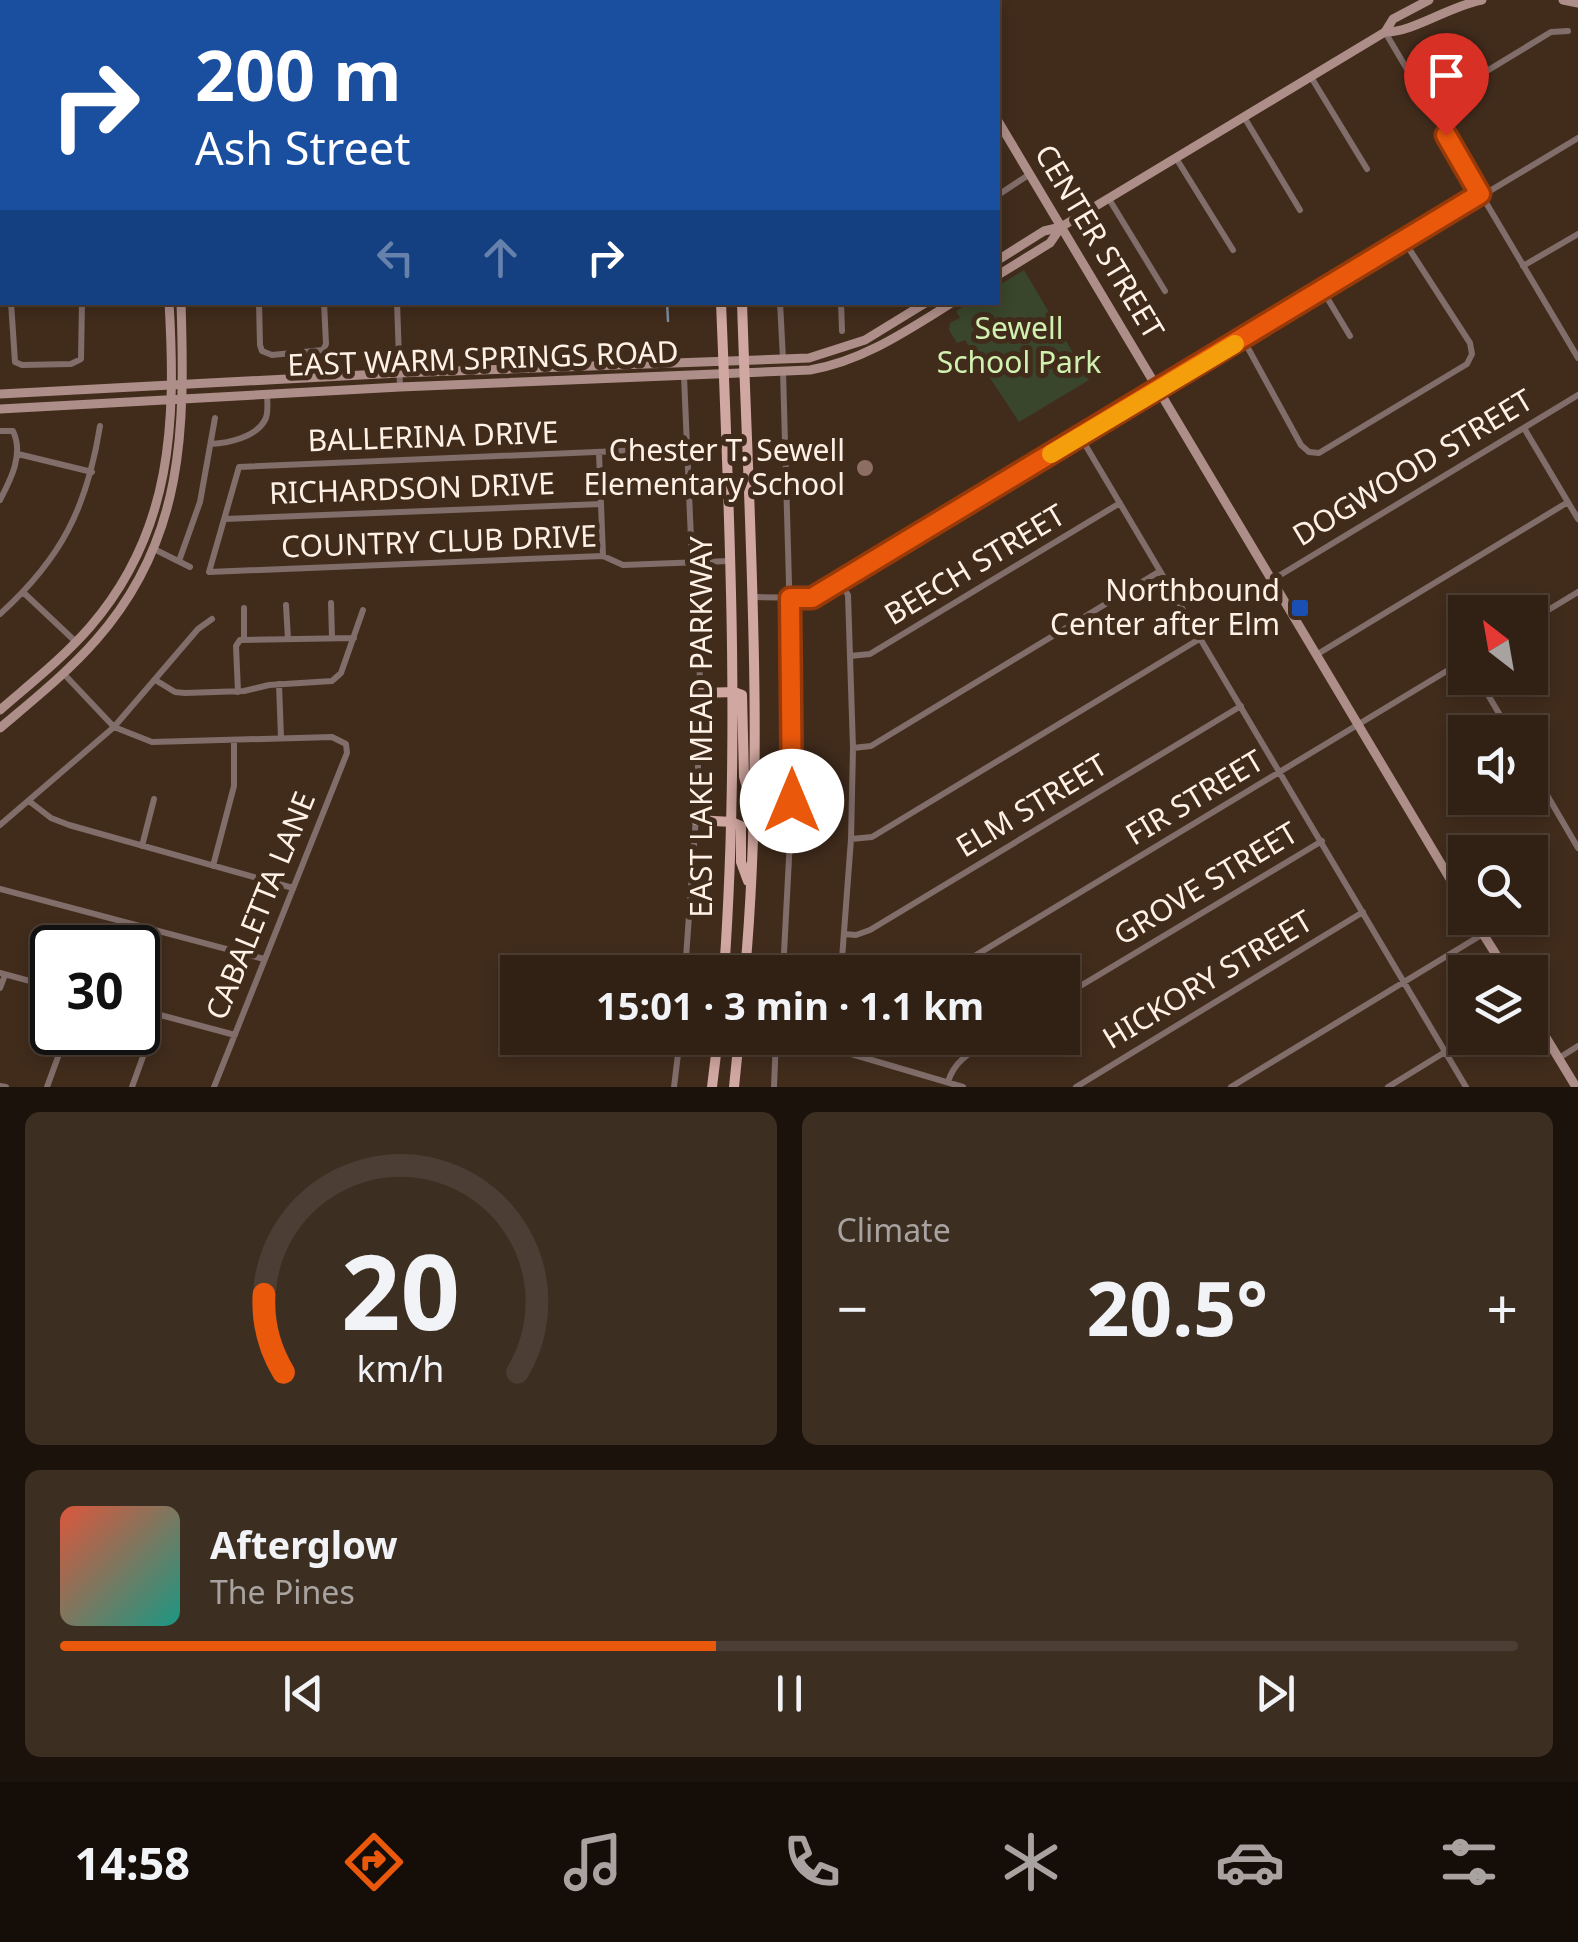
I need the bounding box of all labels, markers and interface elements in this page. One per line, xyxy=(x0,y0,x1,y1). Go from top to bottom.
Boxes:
text: 200 m xyxy=(195,26,402,122)
pin xyxy=(1404,33,1489,136)
icon: right xyxy=(30,40,160,170)
icon: arrive xyxy=(1419,48,1474,103)
text: Ash Street xyxy=(195,117,410,178)
street label: CENTER STREET xyxy=(1026,136,1175,346)
icon: left xyxy=(368,230,423,285)
icon: ahead xyxy=(473,230,528,285)
icon: right xyxy=(578,230,633,285)
park label: Sewell School Park xyxy=(937,307,1101,382)
street label: EAST WARM SPRINGS ROAD xyxy=(287,330,679,385)
street label: DOGWOOD STREET xyxy=(1285,379,1540,555)
street label: BALLERINA DRIVE xyxy=(307,411,559,460)
place label: Chester T. Sewell Elementary School xyxy=(584,429,845,504)
marker: Chester T. Sewell Elementary School xyxy=(854,457,876,479)
street label: RICHARDSON DRIVE xyxy=(268,462,555,513)
street label: BEECH STREET xyxy=(876,494,1072,634)
street label: COUNTRY CLUB DRIVE xyxy=(280,515,597,566)
street label: EAST LAKE MEAD PARKWAY xyxy=(680,536,721,918)
place label: Northbound Center after Elm xyxy=(1050,569,1280,644)
north arrow xyxy=(1448,595,1548,695)
map controls xyxy=(1448,595,1548,1055)
marker: Northbound Center after Elm xyxy=(1289,597,1311,619)
button: sound xyxy=(1448,715,1548,815)
street label: FIR STREET xyxy=(1118,739,1271,854)
street label: ELM STREET xyxy=(948,743,1115,866)
position arrow xyxy=(740,749,844,853)
street label: CABALETTA LANE xyxy=(195,785,324,1025)
street label: GROVE STREET xyxy=(1106,811,1305,954)
button: search xyxy=(1448,835,1548,935)
street label: HICKORY STREET xyxy=(1095,900,1320,1058)
speed limit sign: 30 xyxy=(30,925,160,1055)
button: layers xyxy=(1448,955,1548,1055)
text: 15:01 · 3 min · 1.1 km xyxy=(596,979,984,1031)
text: Climate xyxy=(837,1208,951,1251)
text: 20 xyxy=(341,1219,460,1360)
text: 20.5° xyxy=(1086,1256,1268,1358)
text: − xyxy=(837,1270,868,1345)
text: + xyxy=(1487,1270,1518,1345)
text: km/h xyxy=(357,1344,445,1392)
text: Afterglow xyxy=(210,1518,398,1570)
text: The Pines xyxy=(210,1570,355,1613)
icon: previous xyxy=(276,1666,331,1721)
icon: pause xyxy=(762,1666,817,1721)
icon: next xyxy=(1248,1666,1303,1721)
icon: directions xyxy=(339,1827,409,1897)
icon: music xyxy=(558,1827,628,1897)
icon: phone xyxy=(777,1827,847,1897)
icon: climate xyxy=(996,1827,1066,1897)
icon: car xyxy=(1215,1827,1285,1897)
icon: filters xyxy=(1434,1827,1504,1897)
text: 14:58 xyxy=(74,1832,190,1893)

